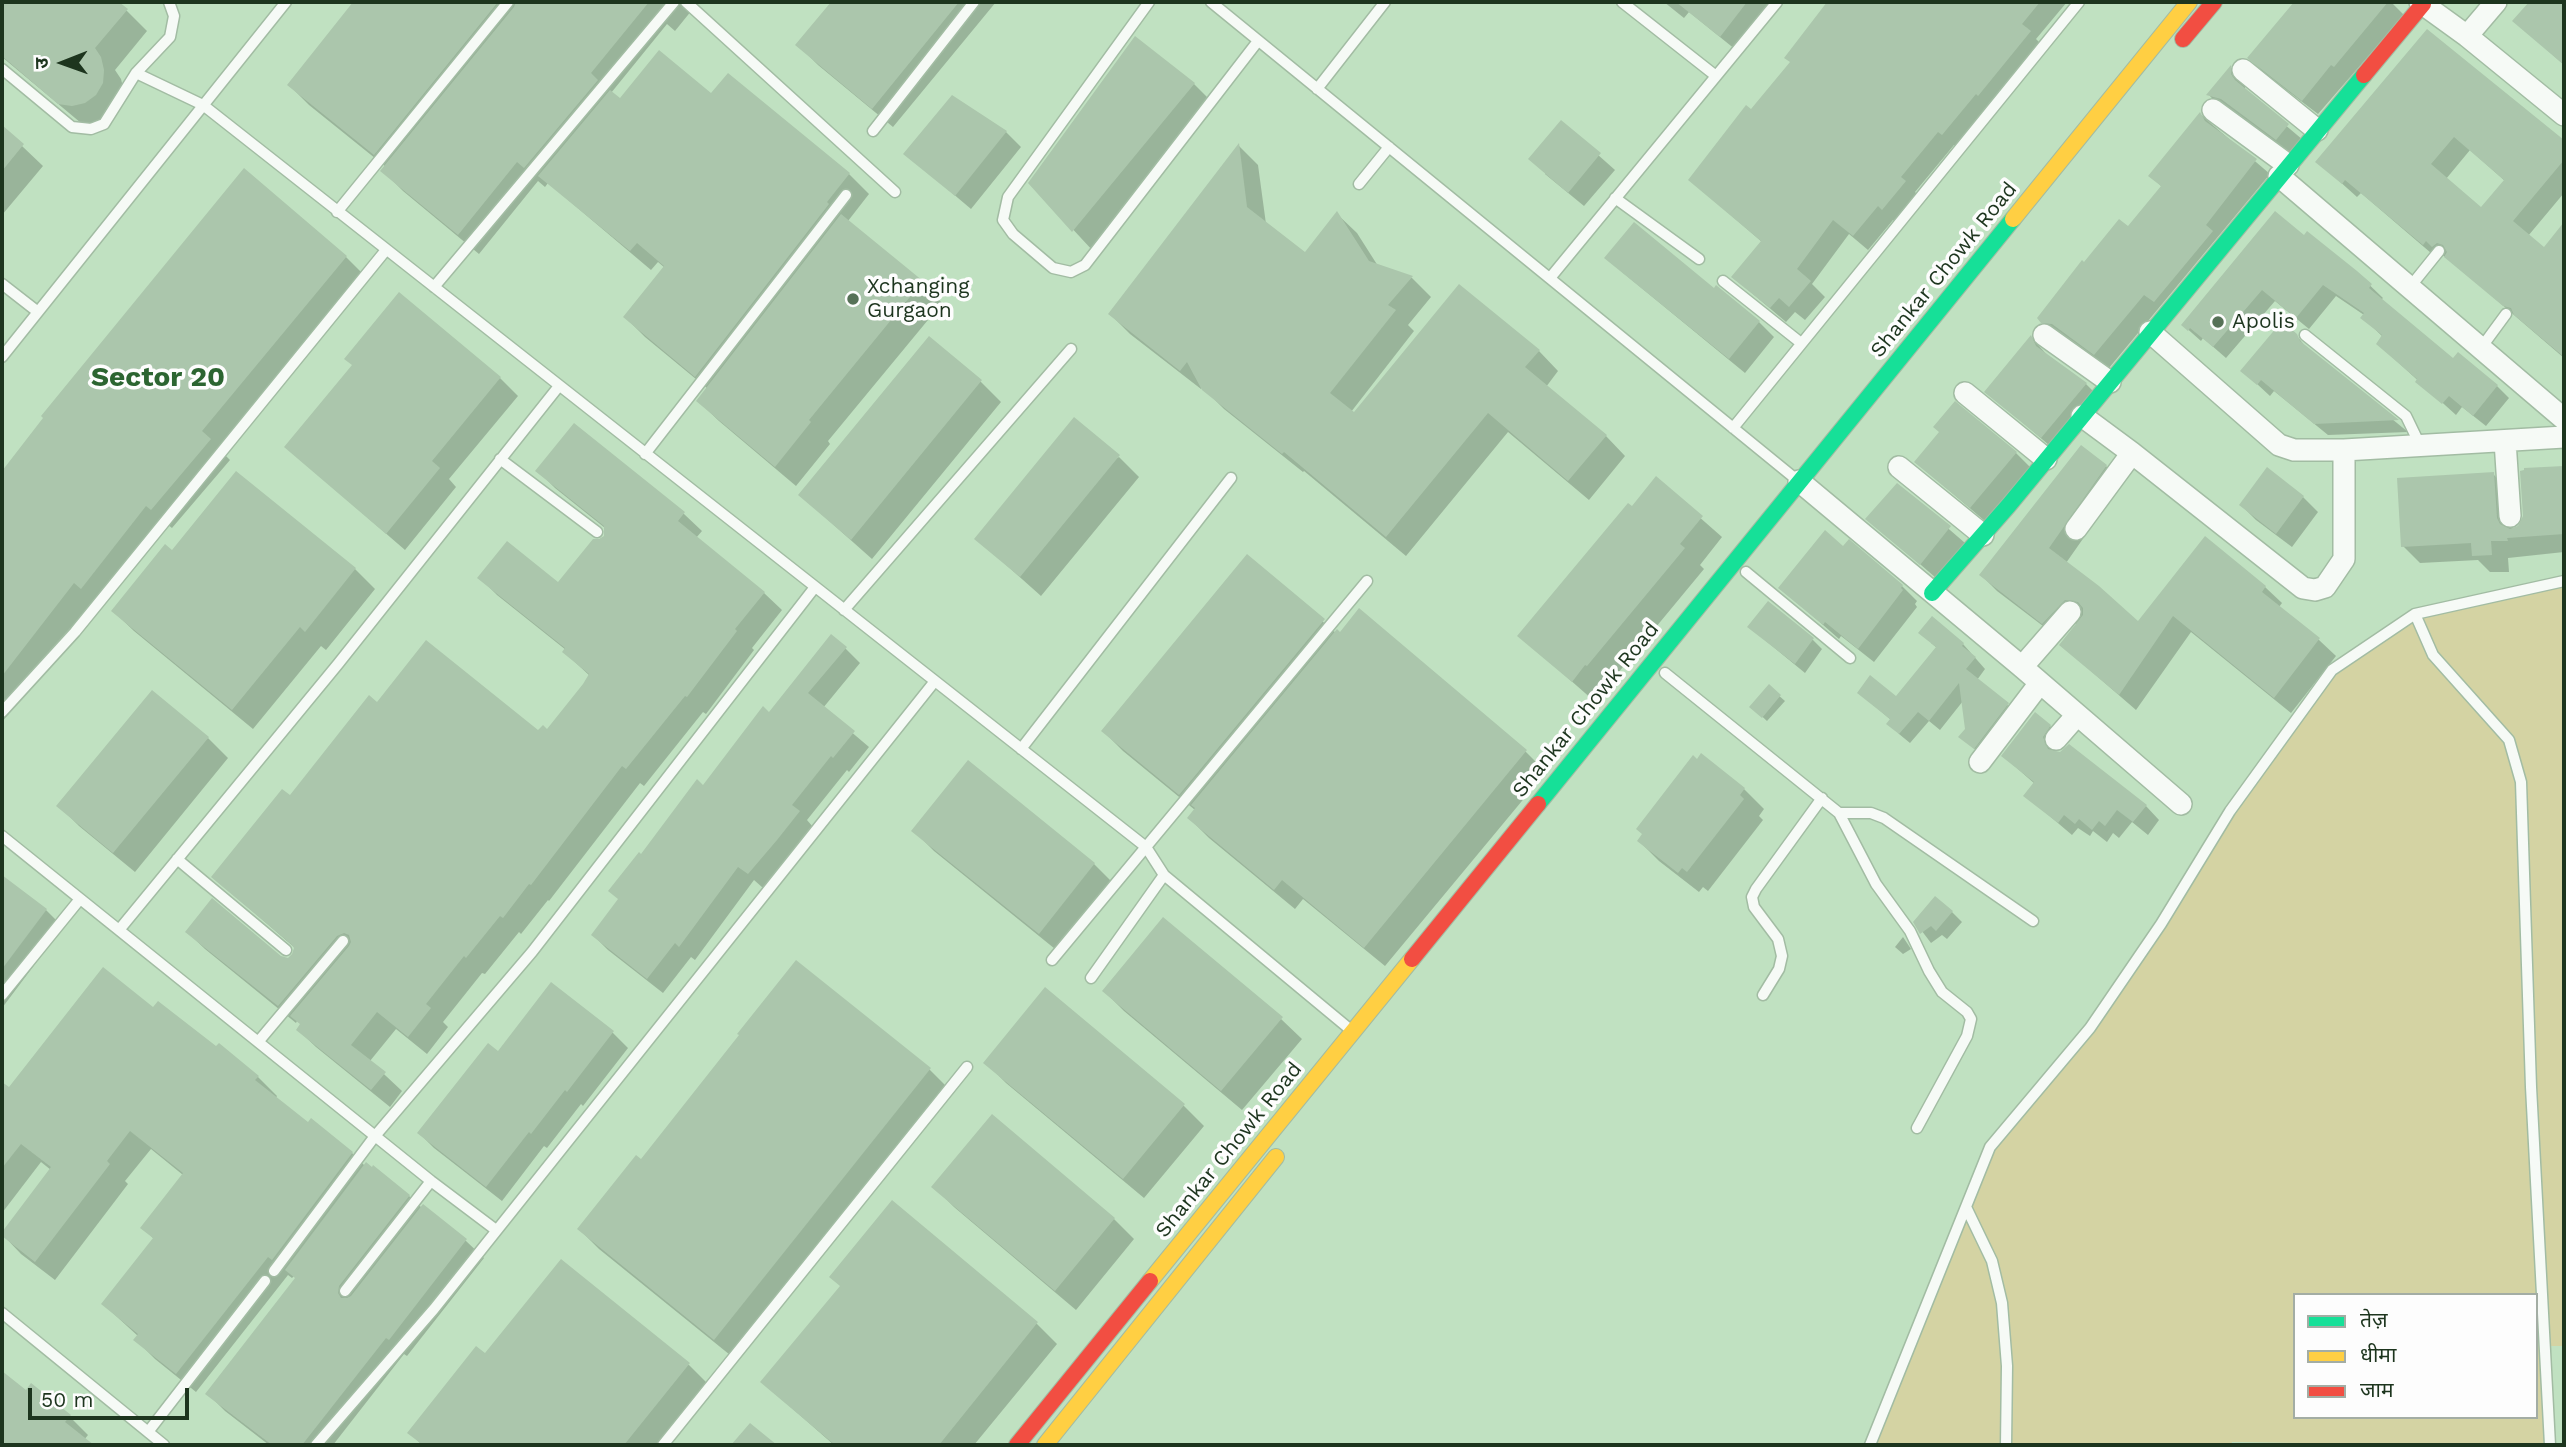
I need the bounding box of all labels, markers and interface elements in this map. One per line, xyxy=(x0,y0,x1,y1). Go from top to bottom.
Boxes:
north arrow xyxy=(28,28,98,98)
text: उ xyxy=(30,58,53,69)
street label: Shankar Chowk Road xyxy=(1866,177,2022,363)
place label: Xchanging Gurgaon xyxy=(867,274,969,324)
marker: Xchanging Gurgaon xyxy=(845,291,861,307)
place label: Apolis xyxy=(2232,309,2295,335)
marker: Apolis xyxy=(2210,314,2226,330)
district label: Sector 20 xyxy=(91,361,225,395)
street label: Shankar Chowk Road xyxy=(1508,617,1664,803)
street label: Shankar Chowk Road xyxy=(1151,1057,1307,1243)
legend xyxy=(2293,1293,2538,1419)
text: तेज़ xyxy=(2360,1307,2388,1332)
text: धीमा xyxy=(2360,1342,2396,1367)
scale bar xyxy=(32,1374,192,1418)
text: जाम xyxy=(2360,1377,2394,1402)
text: 50 m xyxy=(41,1387,93,1412)

